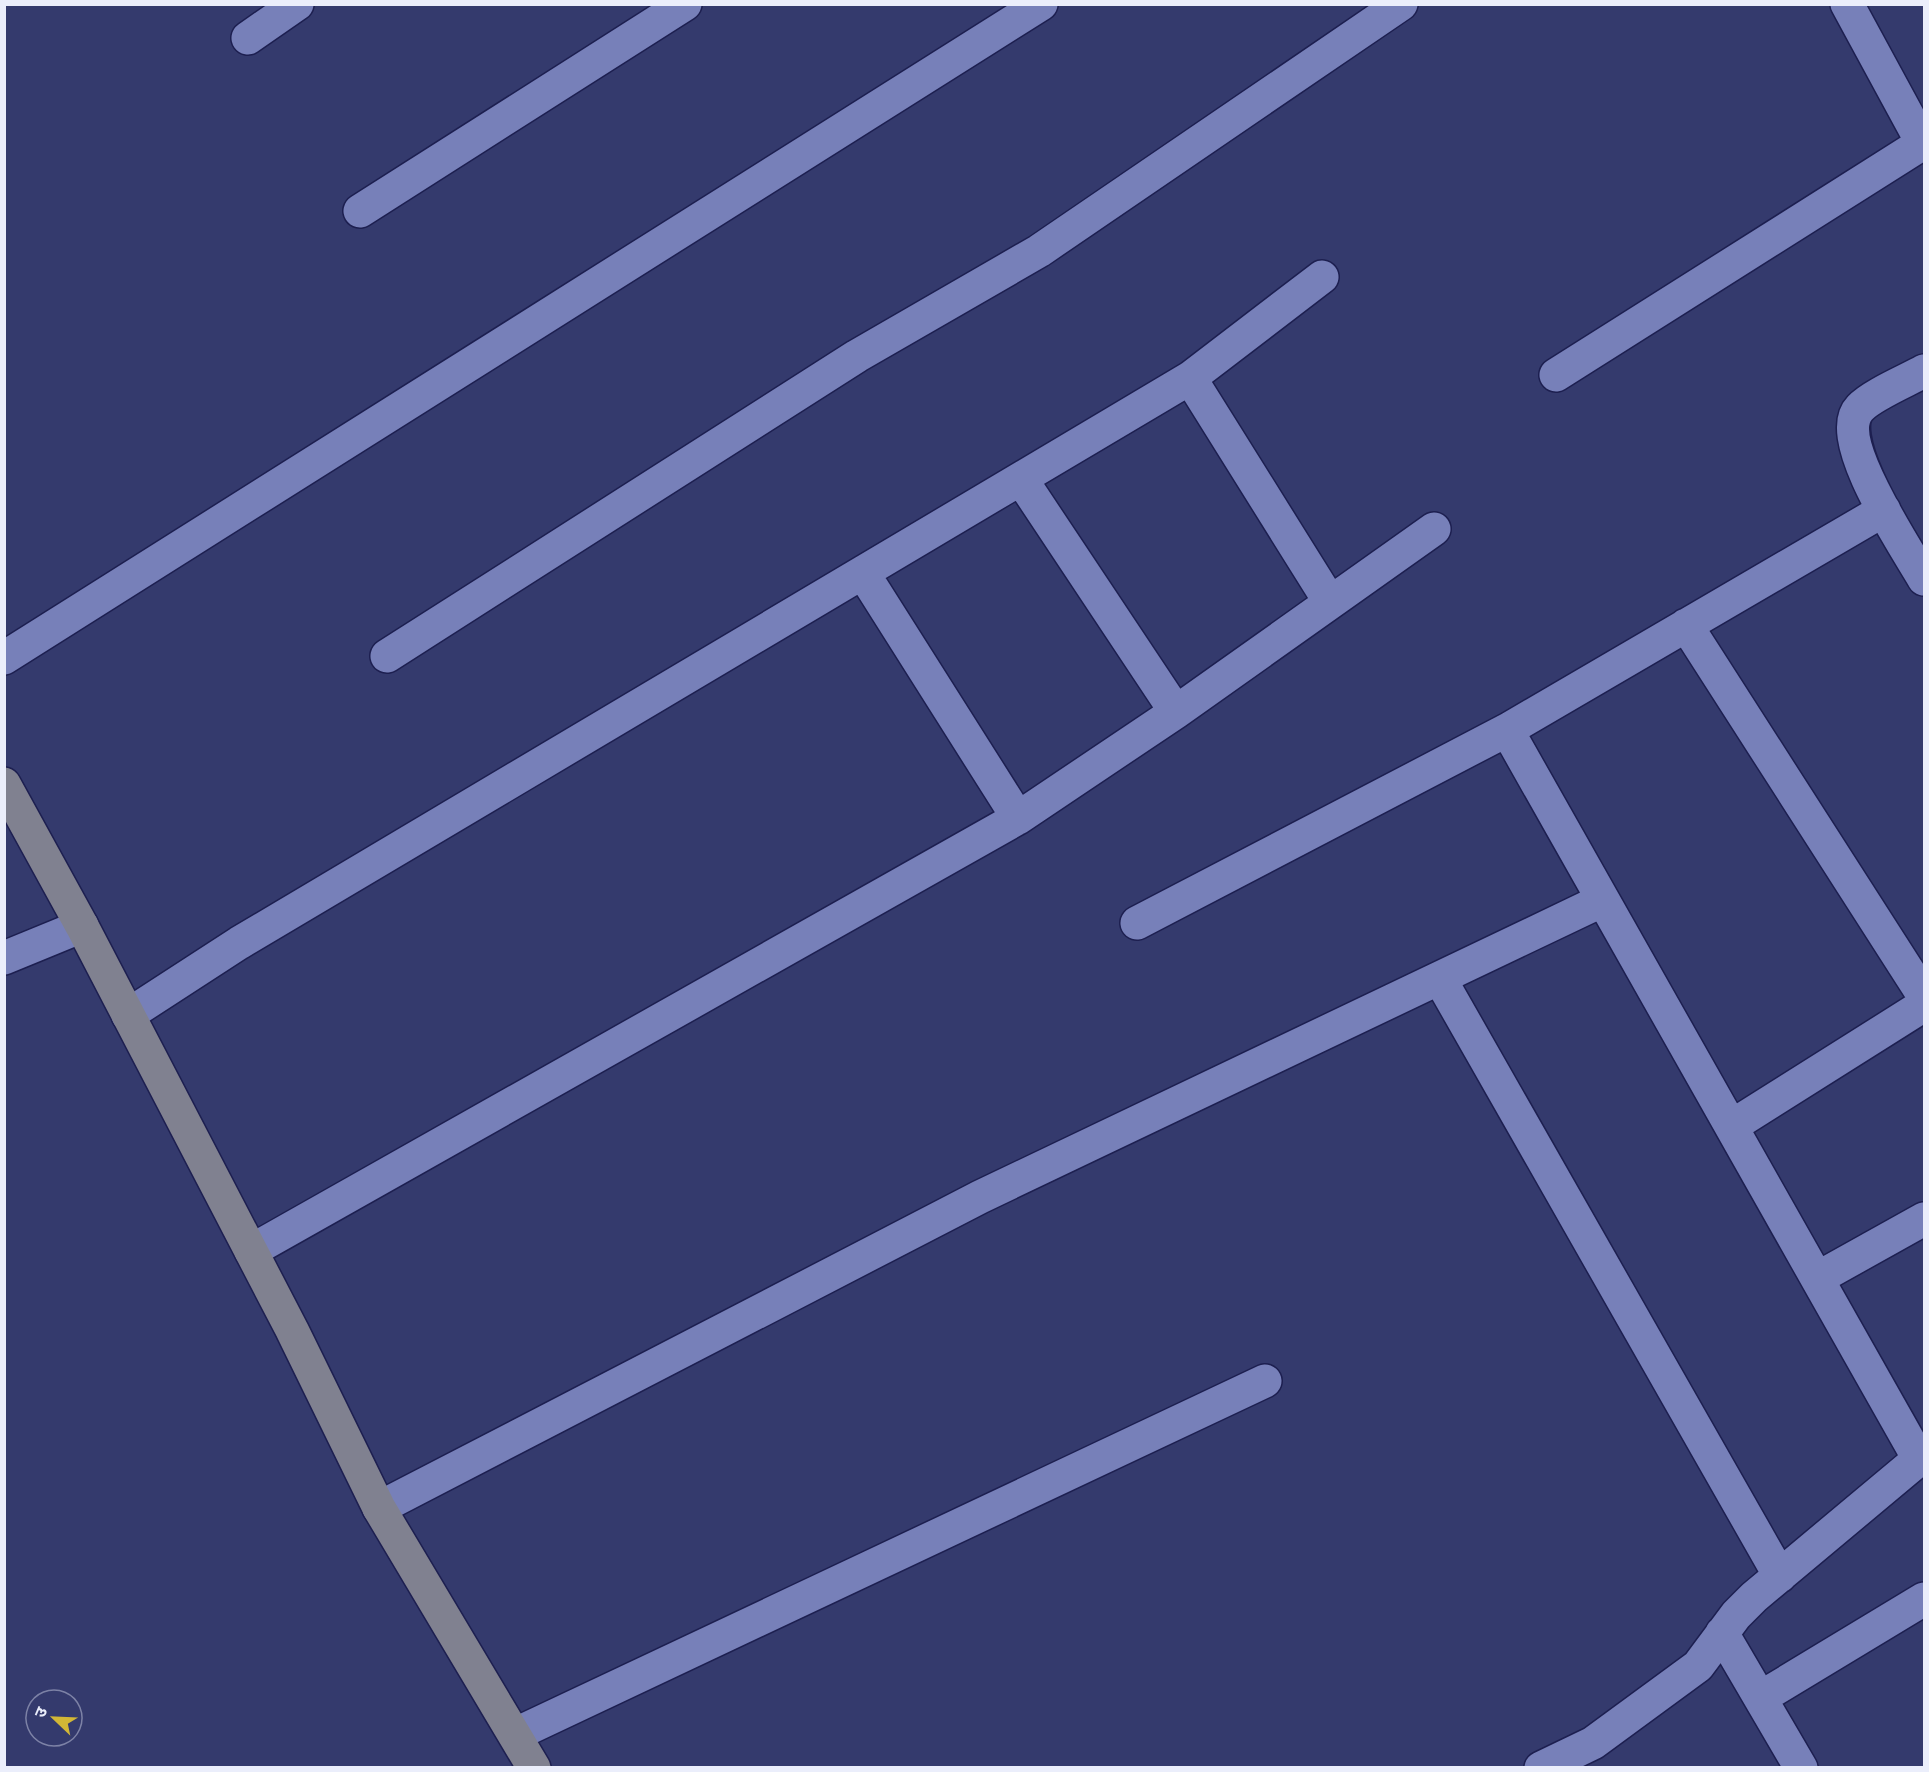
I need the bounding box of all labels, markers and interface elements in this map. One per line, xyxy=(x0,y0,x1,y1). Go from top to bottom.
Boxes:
north arrow xyxy=(24,1688,84,1748)
text: उ xyxy=(30,1704,51,1720)

